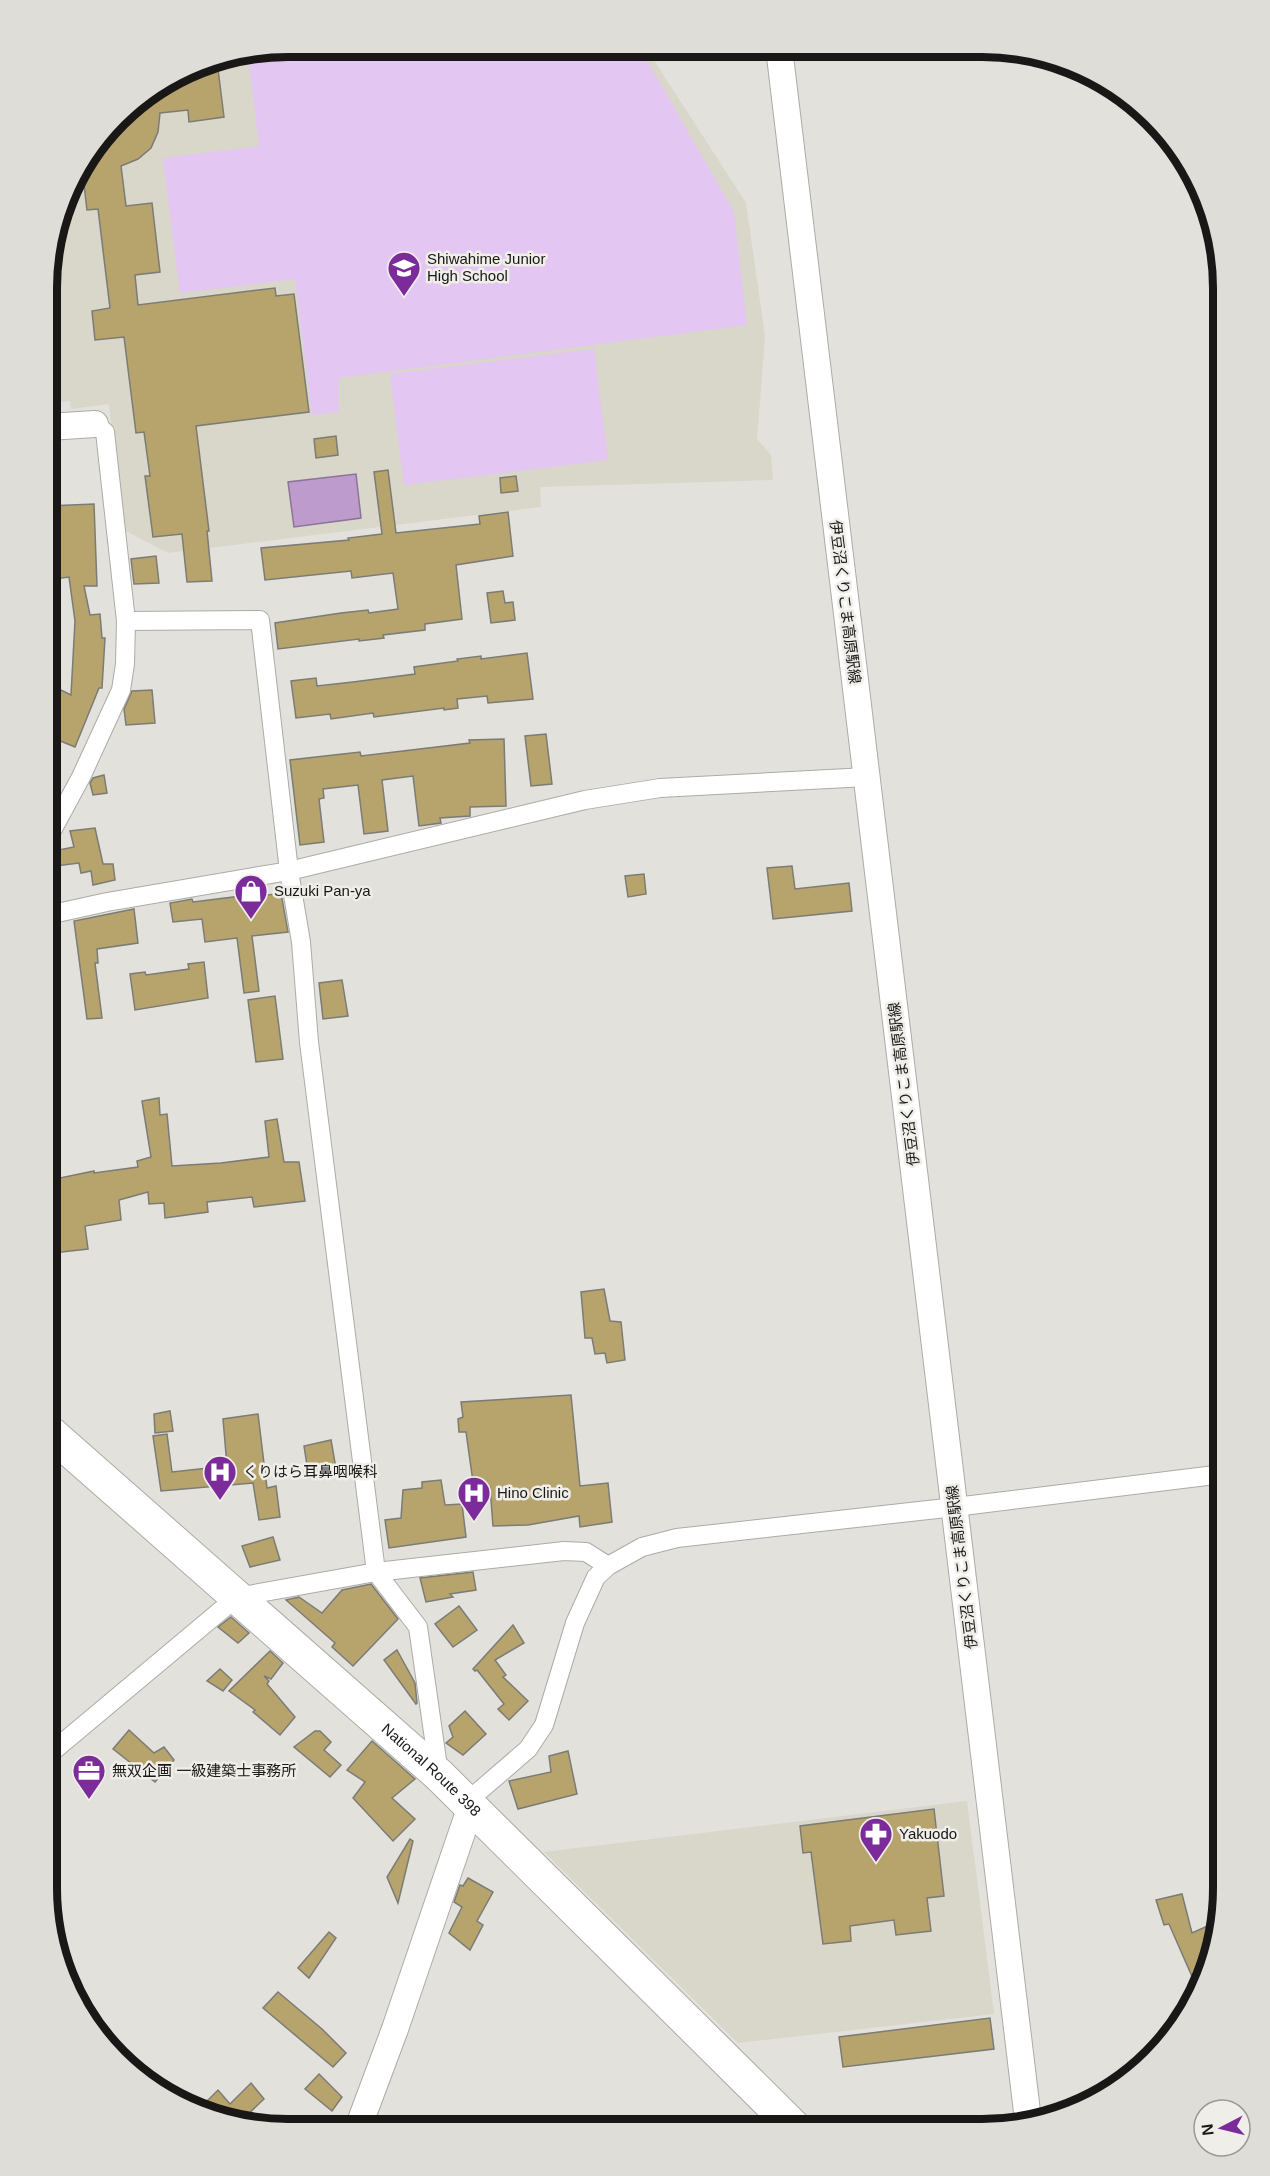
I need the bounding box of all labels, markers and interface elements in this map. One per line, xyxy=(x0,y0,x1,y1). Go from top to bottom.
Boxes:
school or university icon: Shiwahime Junior High School xyxy=(386,250,422,297)
place label: Shiwahime Junior High School xyxy=(427,250,545,284)
street label: 伊豆沼くりこま高原駅線 xyxy=(827,519,864,685)
shop icon: Suzuki Pan-ya xyxy=(233,873,269,920)
place label: Suzuki Pan-ya xyxy=(274,882,371,899)
street label: 伊豆沼くりこま高原駅線 xyxy=(885,1001,922,1167)
hospital icon: くりはら耳鼻咽喉科 xyxy=(202,1454,238,1501)
place label: くりはら耳鼻咽喉科 xyxy=(243,1463,378,1480)
hospital icon: Hino Clinic xyxy=(456,1475,492,1522)
place label: Hino Clinic xyxy=(497,1484,569,1501)
street label: 伊豆沼くりこま高原駅線 xyxy=(943,1484,980,1650)
street label: National Route 398 xyxy=(379,1720,484,1819)
office icon: 無双企画 一級建築士事務所 xyxy=(71,1753,107,1800)
place label: 無双企画 一級建築士事務所 xyxy=(112,1762,296,1779)
pharmacy icon: Yakuodo xyxy=(858,1816,894,1863)
place label: Yakuodo xyxy=(899,1825,957,1842)
north arrow xyxy=(1192,2098,1252,2158)
text: N xyxy=(1198,2123,1217,2137)

